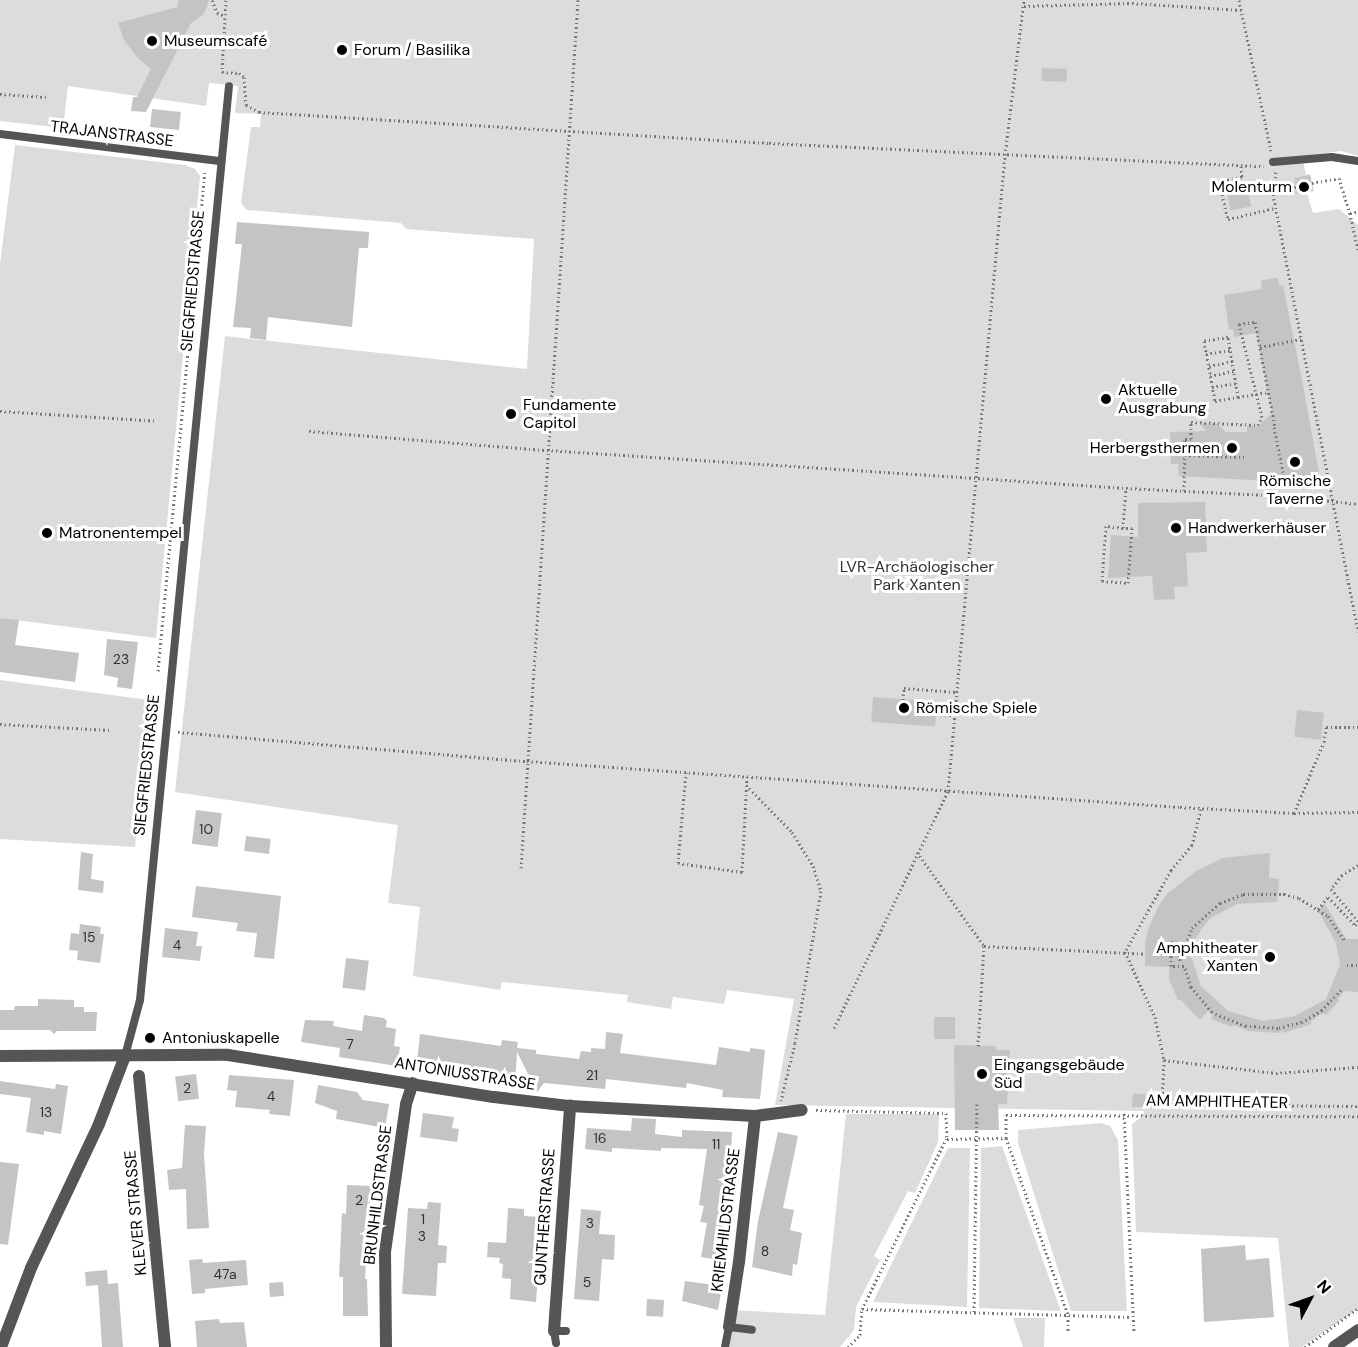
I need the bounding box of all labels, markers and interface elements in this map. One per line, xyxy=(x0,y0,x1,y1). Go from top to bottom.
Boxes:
place label: Museumscafé xyxy=(164,31,267,51)
marker: Museumscafé xyxy=(145,34,159,48)
place label: Forum / Basilika xyxy=(354,40,470,60)
marker: Forum / Basilika xyxy=(335,43,349,57)
street label: TRAJANSTRASSE xyxy=(49,117,175,151)
place label: Molenturm xyxy=(1212,177,1292,197)
marker: Molenturm xyxy=(1297,180,1311,194)
street label: SIEGFRIEDSTRASSE xyxy=(177,210,209,352)
place label: Aktuelle Ausgrabung xyxy=(1118,380,1206,418)
marker: Aktuelle Ausgrabung xyxy=(1099,392,1113,406)
place label: Fundamente Capitol xyxy=(523,395,616,433)
marker: Fundamente Capitol xyxy=(504,407,518,421)
place label: Herbergsthermen xyxy=(1090,438,1220,458)
marker: Herbergsthermen xyxy=(1225,441,1239,455)
marker: Römische Taverne xyxy=(1288,455,1302,469)
place label: Römische Taverne xyxy=(1259,471,1331,509)
place label: Handwerkerhäuser xyxy=(1188,518,1326,538)
marker: Handwerkerhäuser xyxy=(1169,521,1183,535)
place label: Matronentempel xyxy=(59,523,182,543)
marker: Matronentempel xyxy=(40,526,54,540)
park label: LVR-Archäologischer Park Xanten xyxy=(840,557,994,595)
house number: 23 xyxy=(113,651,129,667)
street label: SIEGFRIEDSTRASSE xyxy=(130,694,164,836)
place label: Römische Spiele xyxy=(916,698,1037,718)
marker: Römische Spiele xyxy=(897,701,911,715)
house number: 10 xyxy=(199,821,213,837)
house number: 15 xyxy=(83,929,95,945)
house number: 4 xyxy=(173,937,181,953)
place label: Amphitheater Xanten xyxy=(1156,938,1258,976)
marker: Amphitheater Xanten xyxy=(1263,950,1277,964)
place label: Antoniuskapelle xyxy=(162,1028,280,1048)
marker: Antoniuskapelle xyxy=(143,1031,157,1045)
house number: 7 xyxy=(346,1036,354,1052)
street label: ANTONIUSSTRASSE xyxy=(393,1053,537,1095)
place label: Eingangsgebäude Süd xyxy=(994,1055,1125,1093)
house number: 21 xyxy=(586,1067,598,1083)
marker: Eingangsgebäude Süd xyxy=(975,1067,989,1081)
house number: 2 xyxy=(183,1080,191,1096)
house number: 4 xyxy=(267,1088,275,1104)
street label: AM AMPHITHEATER xyxy=(1146,1091,1288,1113)
house number: 13 xyxy=(40,1104,52,1120)
street label: BRUNHILDSTRASSE xyxy=(360,1124,396,1266)
house number: 16 xyxy=(593,1130,607,1146)
house number: 11 xyxy=(712,1136,720,1152)
street label: KRIEMHILDSTRASSE xyxy=(708,1147,744,1293)
street label: GUNTHERSTRASSE xyxy=(531,1148,559,1286)
street label: KLEVER STRASSE xyxy=(121,1149,151,1277)
house number: 2 xyxy=(355,1192,363,1208)
house number: 1 xyxy=(421,1211,425,1227)
house number: 3 xyxy=(586,1215,594,1231)
house number: 3 xyxy=(418,1228,426,1244)
house number: 8 xyxy=(761,1243,769,1259)
house number: 47a xyxy=(213,1266,237,1282)
north arrow xyxy=(1280,1269,1340,1329)
house number: 5 xyxy=(583,1274,591,1290)
text: N xyxy=(1312,1276,1336,1298)

